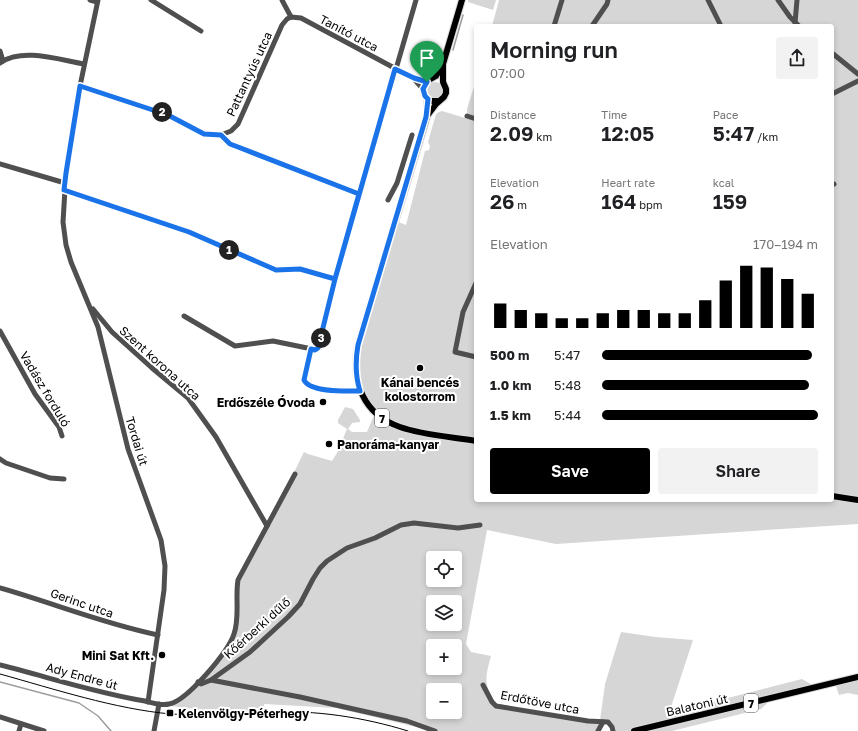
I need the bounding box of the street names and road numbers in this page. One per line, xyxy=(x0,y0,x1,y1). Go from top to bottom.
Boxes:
street label: Tanító utca xyxy=(317,11,381,55)
street label: Pattantyús utca xyxy=(223,29,275,119)
street label: Szent korona utca xyxy=(116,323,204,403)
street label: Vadász forduló xyxy=(17,349,73,429)
road number: 7 xyxy=(375,409,389,427)
street label: Tordai út xyxy=(122,415,152,468)
street label: Gerinc utca xyxy=(49,585,115,621)
street label: Kőérberki dűlő xyxy=(221,594,293,662)
street label: Ady Endre út xyxy=(44,659,120,693)
street label: Erdőtöve utca xyxy=(499,687,581,717)
street label: Balatoni út xyxy=(665,691,730,719)
road number: 7 xyxy=(744,694,758,712)

